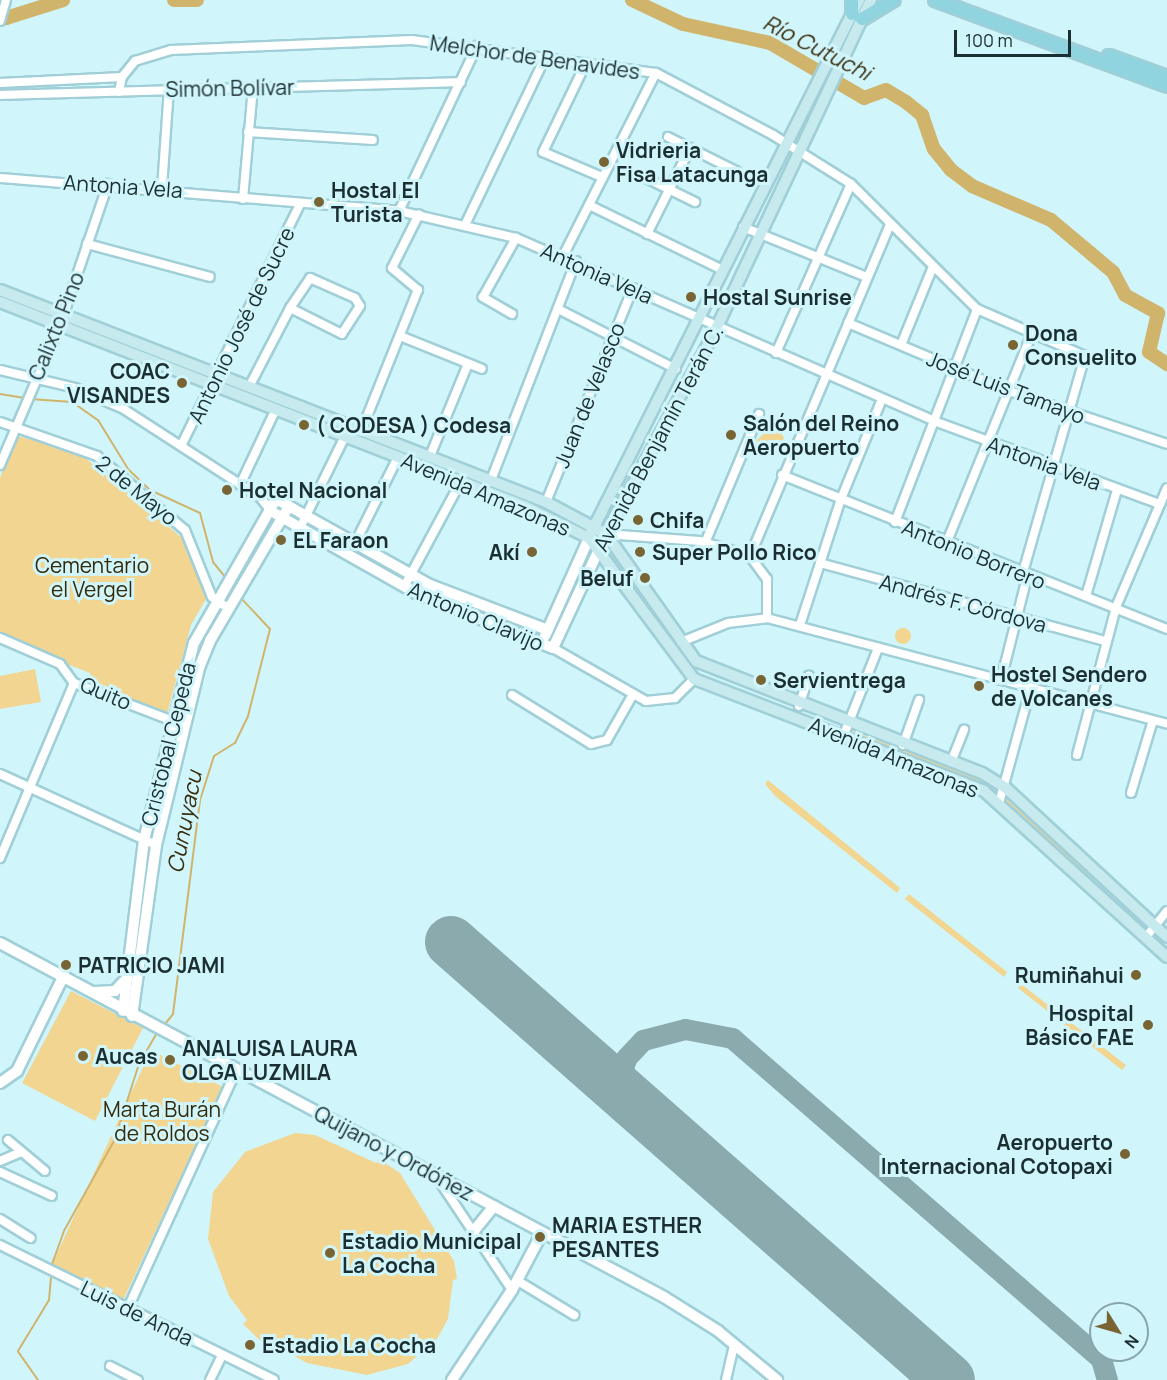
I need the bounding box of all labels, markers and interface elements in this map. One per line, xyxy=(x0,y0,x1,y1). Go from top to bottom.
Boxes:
water label: Río Cutuchi xyxy=(759,10,875,86)
scale bar xyxy=(957,18,1074,56)
text: 100 m xyxy=(965,28,1013,52)
street label: Melchor de Benavides xyxy=(428,30,642,84)
street label: Simón Bolívar xyxy=(165,74,295,102)
place label: Vidrieria Fisa Latacunga xyxy=(616,137,768,187)
marker: Vidrieria Fisa Latacunga xyxy=(597,155,611,169)
street label: Antonia Vela xyxy=(62,169,184,203)
place label: Hostal El Turista xyxy=(331,177,420,227)
marker: Hostal El Turista xyxy=(312,195,326,209)
street label: Antonio José de Sucre xyxy=(182,223,300,427)
street label: Antonia Vela xyxy=(537,237,657,309)
street label: Calixto Pino xyxy=(23,268,89,384)
place label: Hostal Sunrise xyxy=(703,284,852,310)
marker: Hostal Sunrise xyxy=(684,290,698,304)
street label: Juan de Velasco xyxy=(548,319,630,471)
place label: Dona Consuelito xyxy=(1025,320,1137,370)
street label: Avenida Benjamín Terán C. xyxy=(588,321,728,555)
marker: Dona Consuelito xyxy=(1006,338,1020,352)
street label: José Luis Tamayo xyxy=(923,345,1089,429)
place label: COAC VISANDES xyxy=(67,358,170,408)
marker: COAC VISANDES xyxy=(175,376,189,390)
place label: Salón del Reino Aeropuerto xyxy=(743,410,899,460)
place label: ( CODESA ) Codesa xyxy=(316,412,511,438)
marker: ( CODESA ) Codesa xyxy=(297,418,311,432)
marker: Salón del Reino Aeropuerto xyxy=(724,428,738,442)
street label: Antonia Vela xyxy=(983,431,1105,495)
street label: Avenida Amazonas xyxy=(398,447,574,541)
street label: 2 de Mayo xyxy=(91,450,183,530)
place label: Hotel Nacional xyxy=(239,477,387,503)
marker: Hotel Nacional xyxy=(220,483,234,497)
place label: Chifa xyxy=(650,507,704,533)
marker: Chifa xyxy=(631,513,645,527)
street label: Antonio Borrero xyxy=(899,514,1049,594)
place label: EL Faraon xyxy=(293,527,390,553)
marker: EL Faraon xyxy=(274,533,288,547)
place label: Akí xyxy=(489,539,520,565)
place label: Super Pollo Rico xyxy=(652,539,817,565)
marker: Akí xyxy=(525,545,539,559)
marker: Super Pollo Rico xyxy=(633,545,647,559)
park label: Cementario el Vergel xyxy=(35,552,149,602)
place label: Beluf xyxy=(580,565,633,591)
street label: Andrés F. Córdova xyxy=(877,569,1049,637)
marker: Beluf xyxy=(638,571,652,585)
street label: Antonio Clavijo xyxy=(405,576,547,656)
street label: Cristobal Cepeda xyxy=(135,659,201,829)
place label: Hostel Sendero de Volcanes xyxy=(991,661,1147,711)
place label: Servientrega xyxy=(773,667,906,693)
street label: Quito xyxy=(77,671,135,715)
marker: Servientrega xyxy=(754,673,768,687)
marker: Hostel Sendero de Volcanes xyxy=(972,679,986,693)
street label: Avenida Amazonas xyxy=(805,711,983,803)
water label: Cunuyacu xyxy=(162,769,208,875)
place label: PATRICIO JAMI xyxy=(78,952,225,978)
marker: PATRICIO JAMI xyxy=(59,958,73,972)
place label: Rumiñahui xyxy=(1015,962,1124,988)
marker: Rumiñahui xyxy=(1129,968,1143,982)
place label: Hospital Básico FAE xyxy=(1025,1000,1134,1050)
marker: Hospital Básico FAE xyxy=(1139,1016,1157,1034)
place label: ANALUISA LAURA OLGA LUZMILA xyxy=(182,1035,357,1085)
place label: Aucas xyxy=(95,1043,158,1069)
marker: Aucas xyxy=(76,1049,90,1063)
marker: ANALUISA LAURA OLGA LUZMILA xyxy=(163,1053,177,1067)
park label: Marta Burán de Roldos xyxy=(103,1096,221,1146)
street label: Quijano y Ordóñez xyxy=(310,1100,478,1206)
place label: Aeropuerto Internacional Cotopaxi xyxy=(881,1129,1113,1179)
marker: Aeropuerto Internacional Cotopaxi xyxy=(1118,1147,1132,1161)
place label: MARIA ESTHER PESANTES xyxy=(552,1212,702,1262)
place label: Estadio Municipal La Cocha xyxy=(342,1228,522,1278)
marker: MARIA ESTHER PESANTES xyxy=(533,1230,547,1244)
marker: Estadio Municipal La Cocha xyxy=(323,1246,337,1260)
street label: Luis de Anda xyxy=(77,1275,197,1351)
north arrow xyxy=(1089,1302,1149,1362)
text: N xyxy=(1120,1330,1144,1353)
place label: Estadio La Cocha xyxy=(262,1332,436,1358)
marker: Estadio La Cocha xyxy=(243,1338,257,1352)

